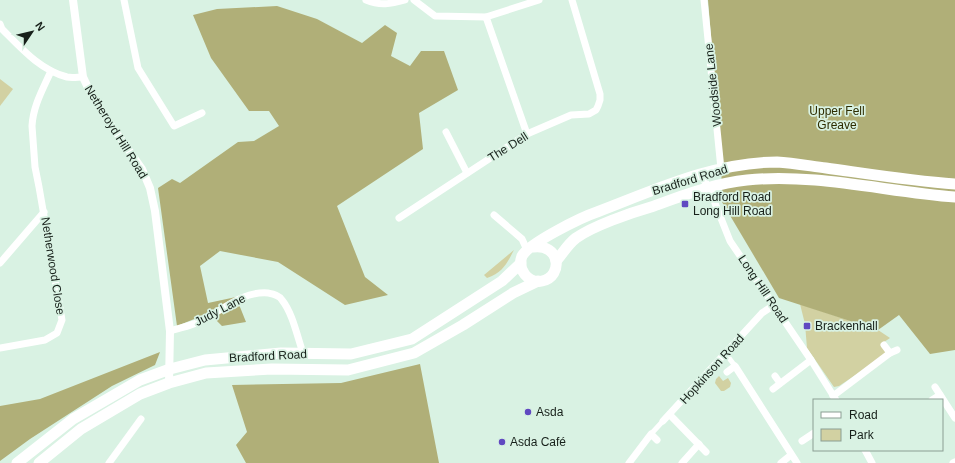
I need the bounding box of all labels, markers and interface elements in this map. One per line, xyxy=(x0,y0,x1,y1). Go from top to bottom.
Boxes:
north arrow xyxy=(12,12,52,52)
text: N xyxy=(33,20,47,33)
street label: Woodside Lane xyxy=(702,43,724,127)
street label: Netheroyd Hill Road xyxy=(82,83,150,181)
park label: Upper Fell Greave xyxy=(809,104,865,132)
street label: The Dell xyxy=(485,129,531,165)
street label: Bradford Road xyxy=(651,162,729,198)
place label: Bradford Road Long Hill Road xyxy=(693,190,772,218)
marker: Bradford Road Long Hill Road xyxy=(680,199,690,209)
street label: Netherwood Close xyxy=(38,216,68,316)
street label: Long Hill Road xyxy=(735,252,791,326)
street label: Judy Lane xyxy=(192,291,248,329)
place label: Brackenhall xyxy=(815,319,878,333)
marker: Brackenhall xyxy=(802,321,812,331)
street label: Hopkinson Road xyxy=(677,331,747,407)
street label: Bradford Road xyxy=(229,347,307,365)
legend xyxy=(813,399,943,451)
place label: Asda xyxy=(536,405,564,419)
marker: Asda xyxy=(523,407,533,417)
text: Road xyxy=(849,408,878,422)
text: Park xyxy=(849,428,875,442)
place label: Asda Café xyxy=(510,435,566,449)
marker: Asda Café xyxy=(497,437,507,447)

